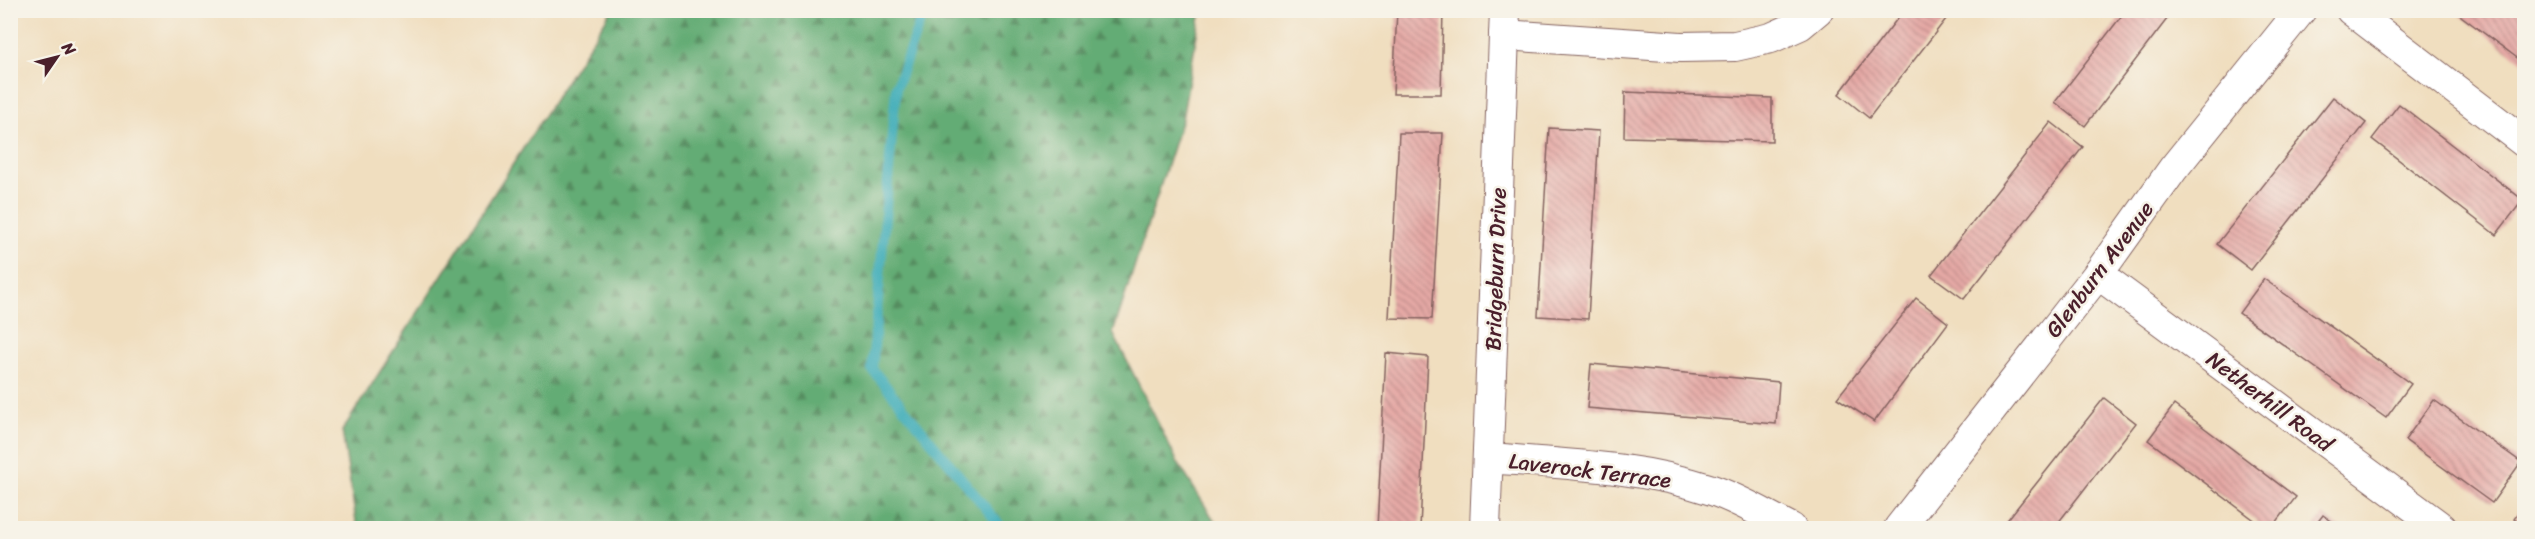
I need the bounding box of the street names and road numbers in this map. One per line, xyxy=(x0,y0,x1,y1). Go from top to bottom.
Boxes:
street label: Bridgeburn Drive xyxy=(1473,187,1518,351)
street label: Glenburn Avenue xyxy=(2035,192,2164,346)
street label: Netherhill Road xyxy=(2198,340,2343,463)
street label: Laverock Terrace xyxy=(1507,441,1674,500)

